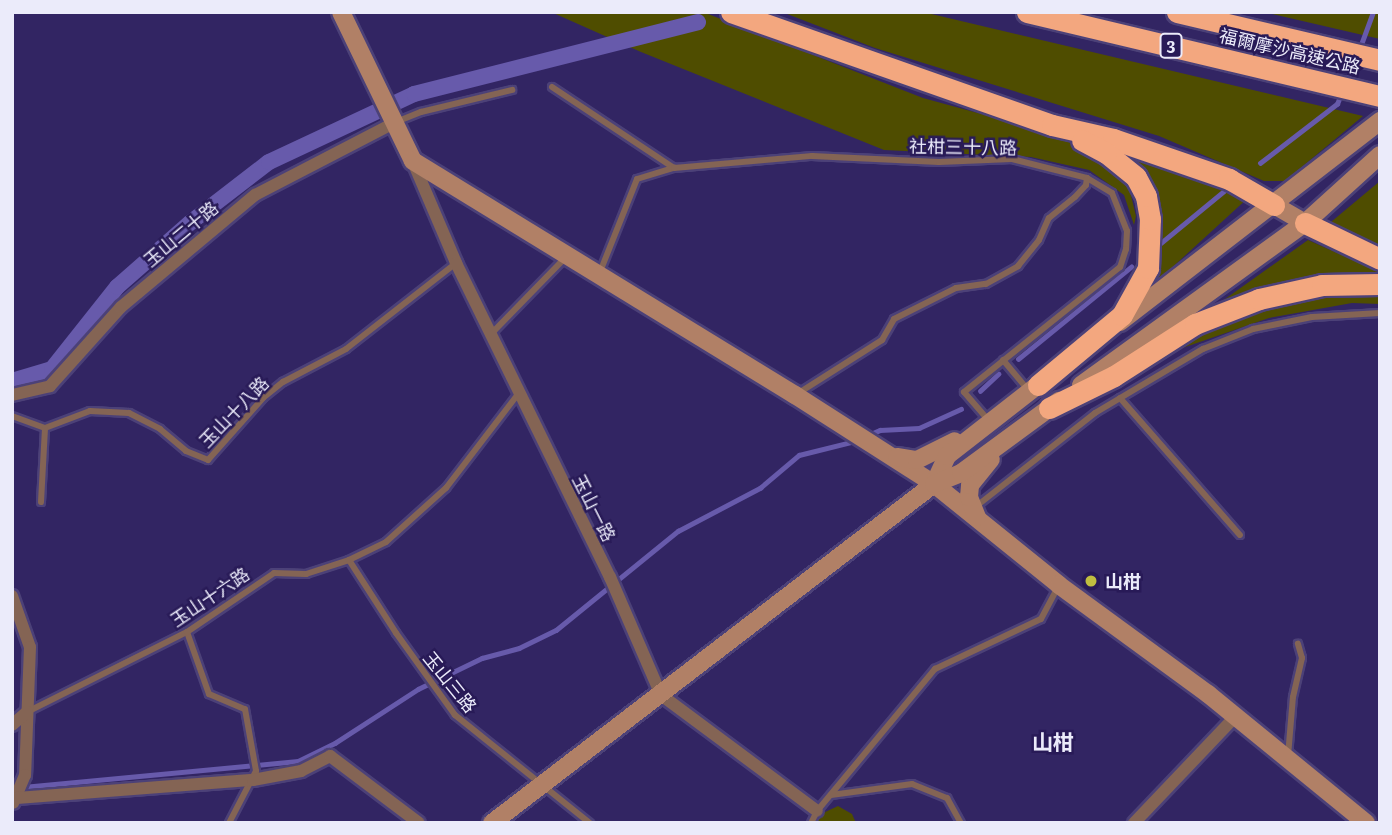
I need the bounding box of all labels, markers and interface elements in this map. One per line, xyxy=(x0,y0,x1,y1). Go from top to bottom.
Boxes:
street label: 福爾摩沙高速公路 xyxy=(1217,24,1363,78)
road number: 3 xyxy=(1159,34,1183,58)
street label: 社柑三十八路 xyxy=(909,135,1017,159)
street label: 玉山二十路 xyxy=(140,197,222,271)
street label: 玉山十八路 xyxy=(195,372,273,452)
street label: 玉山一路 xyxy=(568,471,620,545)
street label: 玉山十六路 xyxy=(167,563,253,631)
place label: 山柑 xyxy=(1105,570,1141,592)
marker: 山柑 xyxy=(1083,573,1099,589)
street label: 玉山三路 xyxy=(419,647,481,717)
district label: 山柑 xyxy=(1032,728,1074,754)

